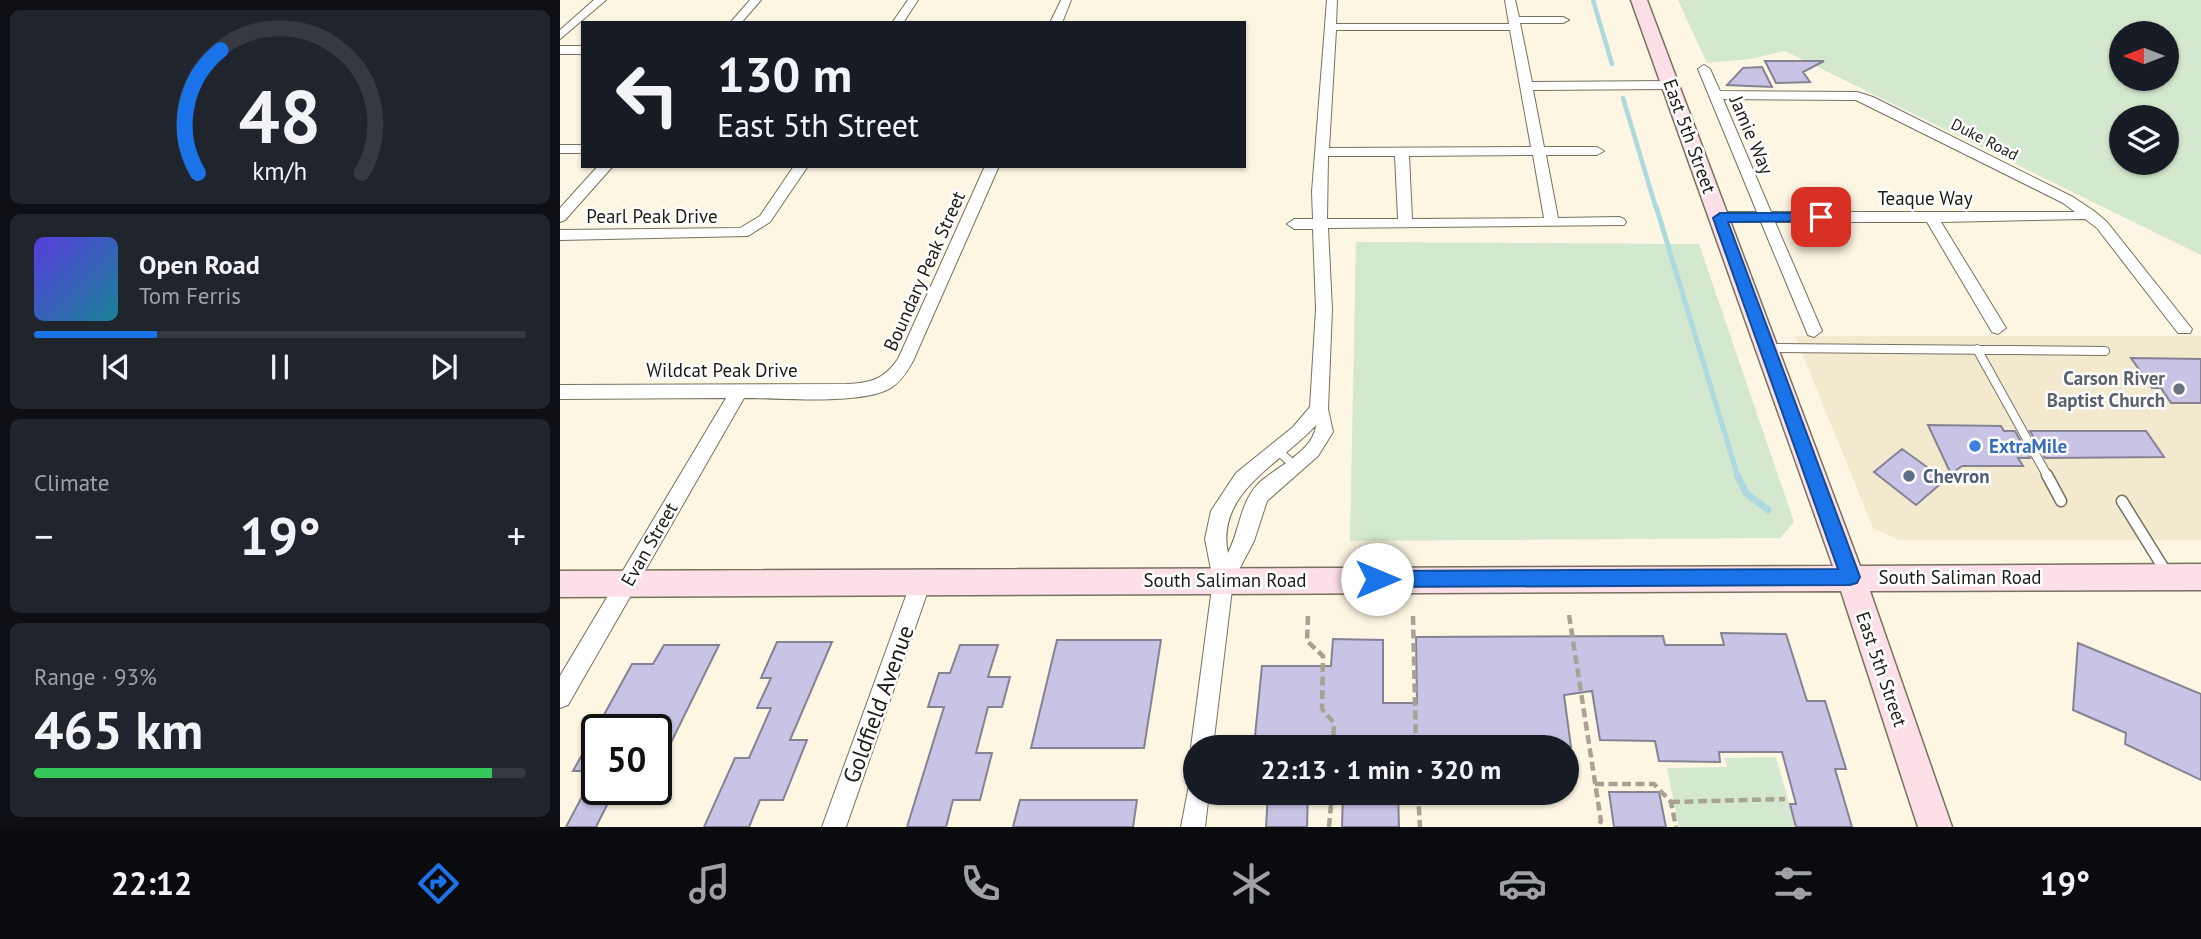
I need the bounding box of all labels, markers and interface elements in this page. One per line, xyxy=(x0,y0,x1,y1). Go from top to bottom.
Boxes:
north arrow xyxy=(2109,21,2179,91)
map controls xyxy=(2109,21,2179,175)
text: 130 m xyxy=(717,42,852,106)
icon: left xyxy=(602,49,693,140)
text: 48 xyxy=(239,70,321,164)
street label: East 5th Street xyxy=(1658,76,1722,197)
street label: Jamie Way xyxy=(1724,91,1779,178)
text: East 5th Street xyxy=(717,104,919,146)
button: layers xyxy=(2109,105,2179,175)
street label: Duke Road xyxy=(1948,114,2022,164)
text: km/h xyxy=(253,155,307,187)
street label: Teaque Way xyxy=(1877,186,1973,210)
street label: Boundary Peak Street xyxy=(878,187,970,355)
pin xyxy=(1791,187,1851,247)
icon: arrive xyxy=(1802,198,1840,236)
street label: Pearl Peak Drive xyxy=(586,204,718,228)
text: Open Road xyxy=(139,248,260,281)
text: Tom Ferris xyxy=(139,281,241,310)
icon: previous xyxy=(97,348,135,386)
icon: pause xyxy=(261,348,299,386)
icon: next xyxy=(425,348,463,386)
street label: Wildcat Peak Drive xyxy=(646,358,798,382)
place label: Carson River Baptist Church xyxy=(2047,366,2165,412)
marker: Carson River Baptist Church xyxy=(2171,381,2187,397)
place label: ExtraMile xyxy=(1989,434,2067,458)
marker: ExtraMile xyxy=(1967,438,1983,454)
place label: Chevron xyxy=(1923,464,1990,488)
text: Climate xyxy=(34,468,109,497)
marker: Chevron xyxy=(1901,468,1917,484)
street label: Evan Street xyxy=(615,497,683,590)
text: 19° xyxy=(239,502,321,569)
text: − xyxy=(34,511,53,560)
text: + xyxy=(507,511,526,560)
position arrow xyxy=(1340,542,1414,616)
street label: South Saliman Road xyxy=(1878,565,2042,589)
street label: South Saliman Road xyxy=(1143,568,1307,592)
street label: East 5th Street xyxy=(1851,608,1913,730)
street label: Goldfield Avenue xyxy=(836,621,920,787)
text: Range · 93% xyxy=(34,662,157,691)
text: 465 km xyxy=(34,696,203,763)
speed limit sign: 50 xyxy=(581,714,672,805)
text: 22:13 · 1 min · 320 m xyxy=(1261,753,1501,786)
icon: directions xyxy=(414,859,463,908)
icon: music xyxy=(685,859,734,908)
icon: phone xyxy=(956,859,1005,908)
icon: climate xyxy=(1227,859,1276,908)
icon: car xyxy=(1498,859,1547,908)
icon: filters xyxy=(1769,859,1818,908)
text: 22:12 xyxy=(111,862,192,904)
text: 19° xyxy=(2040,862,2090,904)

